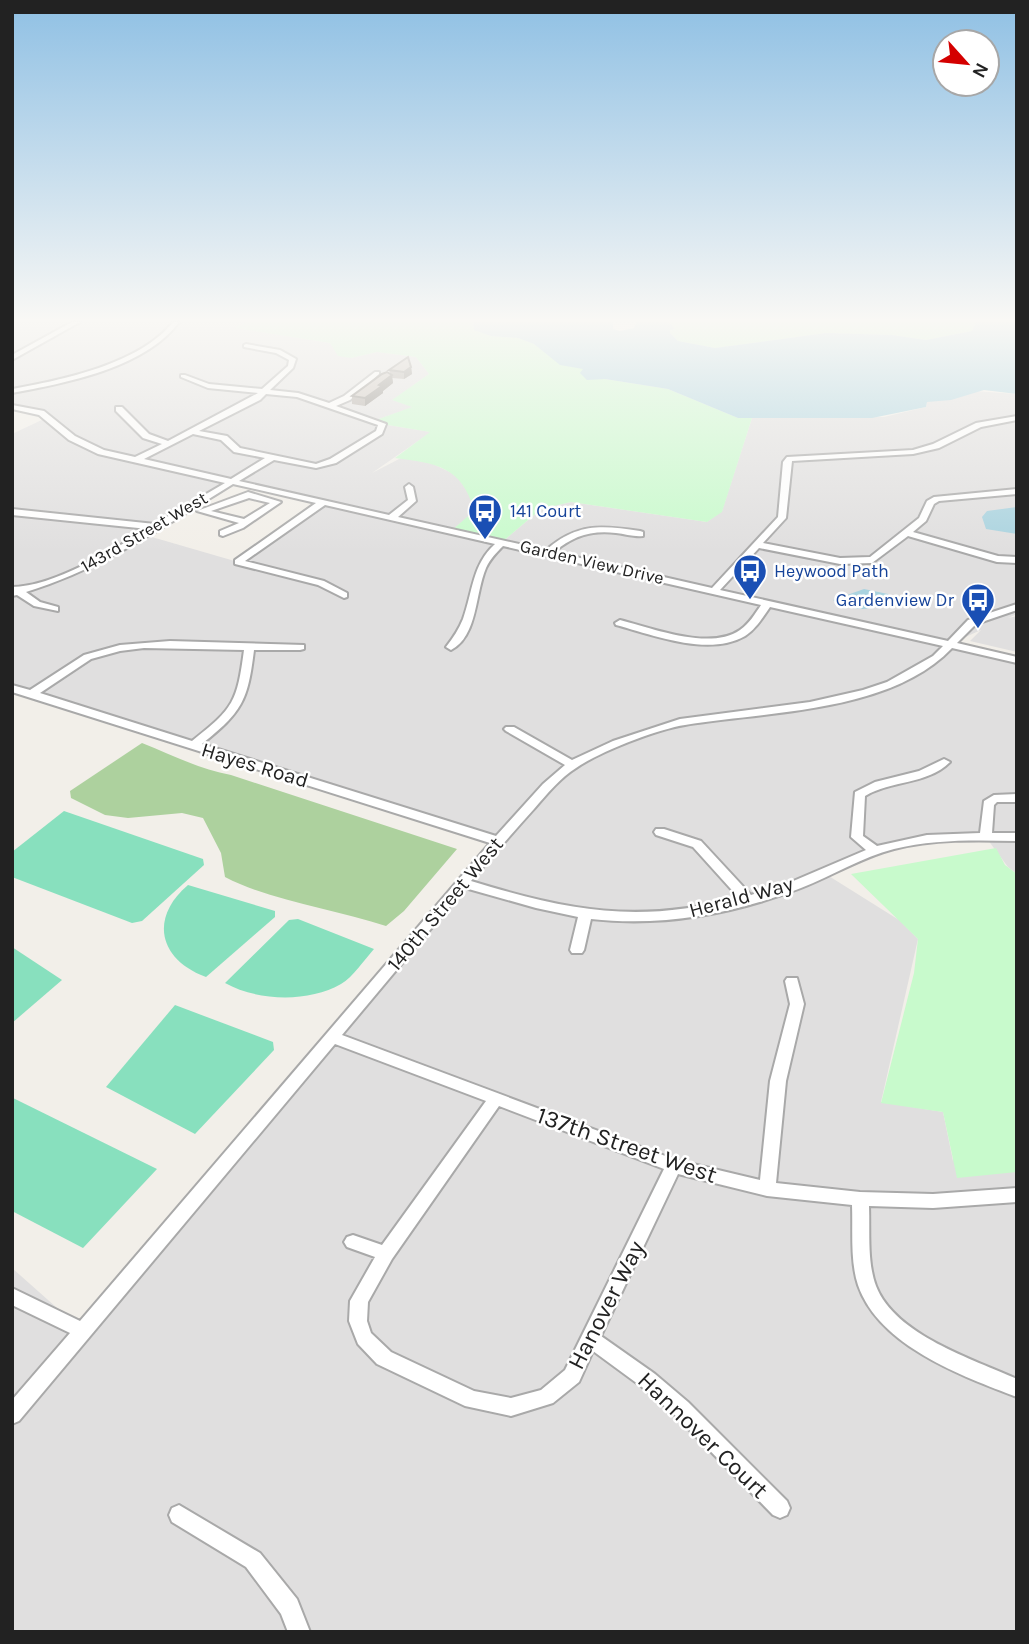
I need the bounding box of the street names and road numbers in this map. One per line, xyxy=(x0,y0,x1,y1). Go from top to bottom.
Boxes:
street label: 143rd Street West xyxy=(77,487,212,577)
street label: Garden View Drive xyxy=(518,535,666,589)
street label: Hayes Road xyxy=(199,737,311,793)
street label: 140th Street West xyxy=(382,832,508,976)
street label: Herald Way xyxy=(686,872,796,922)
street label: 137th Street West xyxy=(533,1101,721,1189)
street label: Hanover Way xyxy=(562,1236,650,1374)
street label: Hannover Court xyxy=(632,1366,774,1504)

